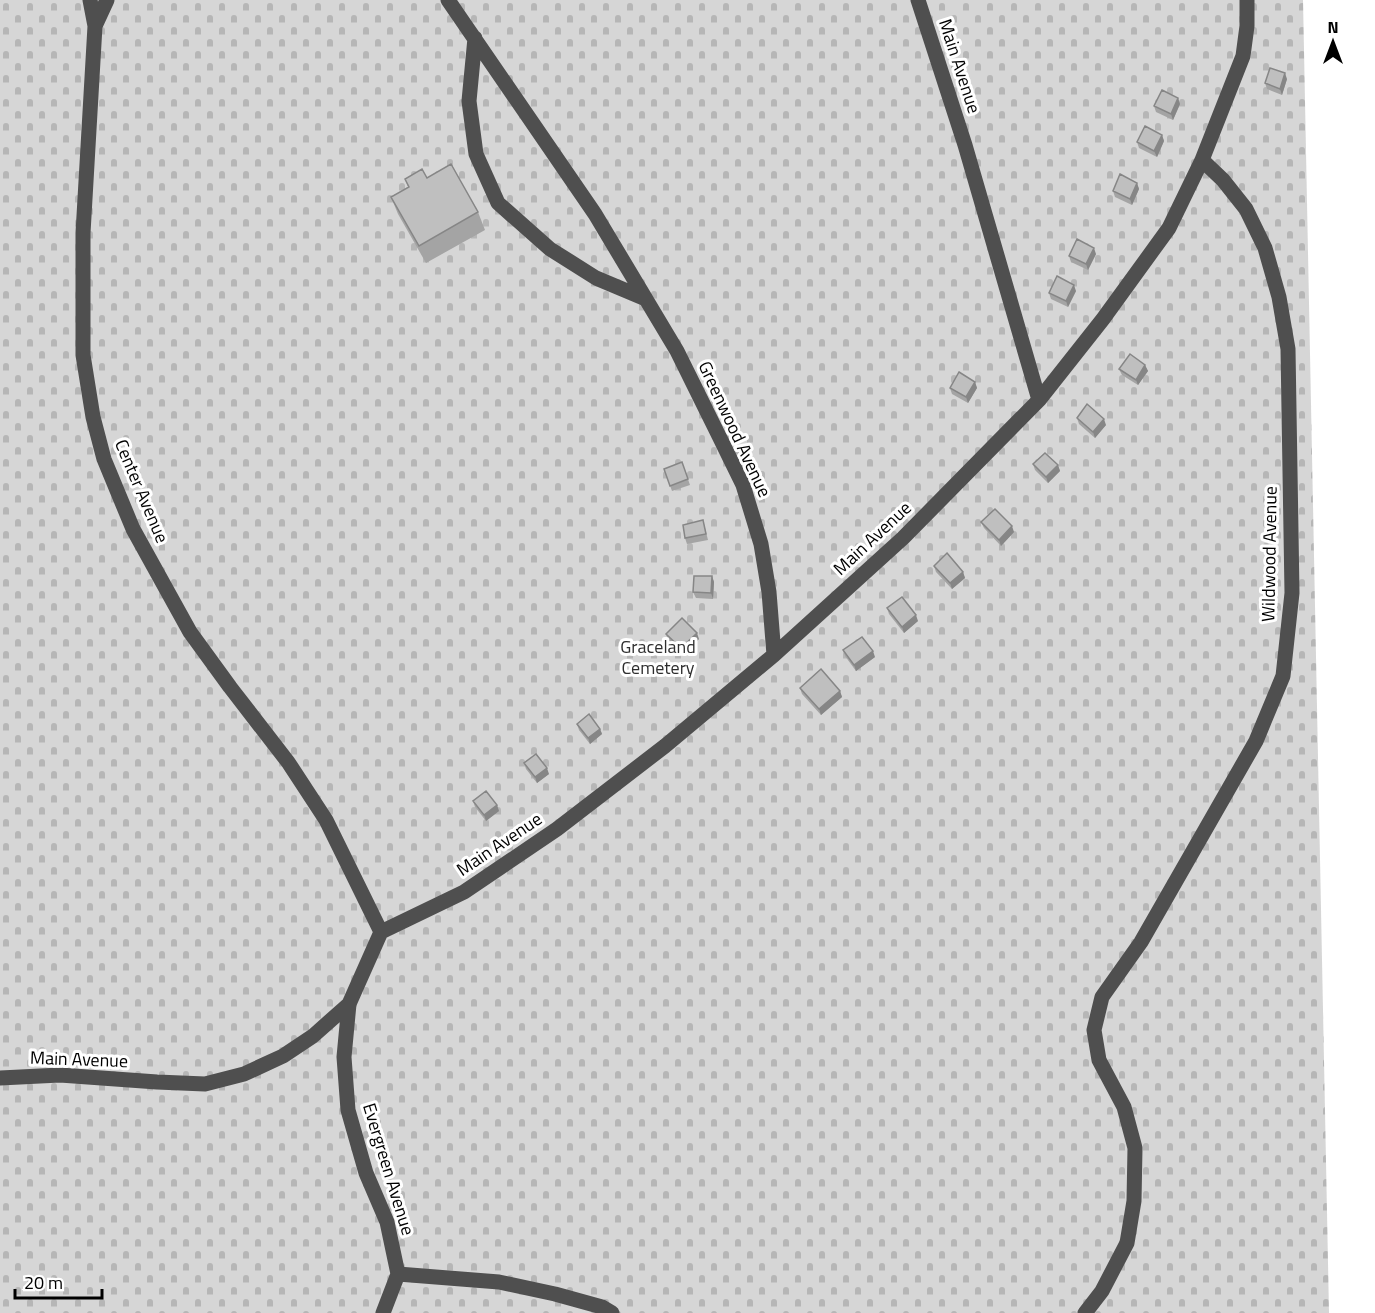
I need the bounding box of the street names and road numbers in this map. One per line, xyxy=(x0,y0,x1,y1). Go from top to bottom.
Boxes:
street label: Main Avenue xyxy=(932,15,988,117)
street label: Greenwood Avenue xyxy=(692,357,778,501)
street label: Center Avenue xyxy=(108,435,176,547)
street label: Wildwood Avenue xyxy=(1254,486,1284,622)
street label: Main Avenue xyxy=(827,495,917,581)
street label: Main Avenue xyxy=(451,805,547,883)
street label: Main Avenue xyxy=(30,1044,128,1074)
street label: Evergreen Avenue xyxy=(356,1100,422,1238)

